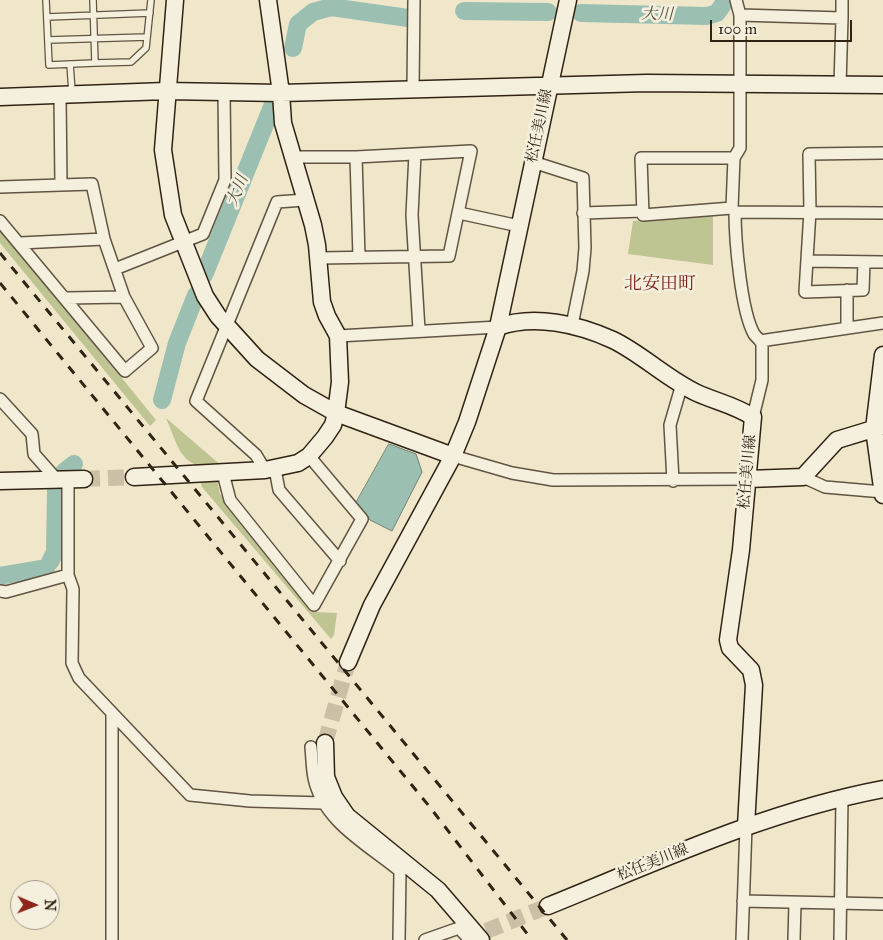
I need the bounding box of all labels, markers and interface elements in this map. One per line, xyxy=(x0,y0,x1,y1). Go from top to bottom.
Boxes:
water label: 大川 xyxy=(641,5,673,25)
scale bar xyxy=(713,10,856,42)
text: 100 m xyxy=(718,20,757,38)
street label: 松任美川線 xyxy=(523,87,557,165)
water label: 大川 xyxy=(223,173,253,209)
district label: 北安田町 xyxy=(624,274,696,296)
street label: 松任美川線 xyxy=(736,434,760,510)
street label: 松任美川線 xyxy=(615,841,691,885)
north arrow xyxy=(10,880,60,930)
text: N xyxy=(41,899,58,911)

